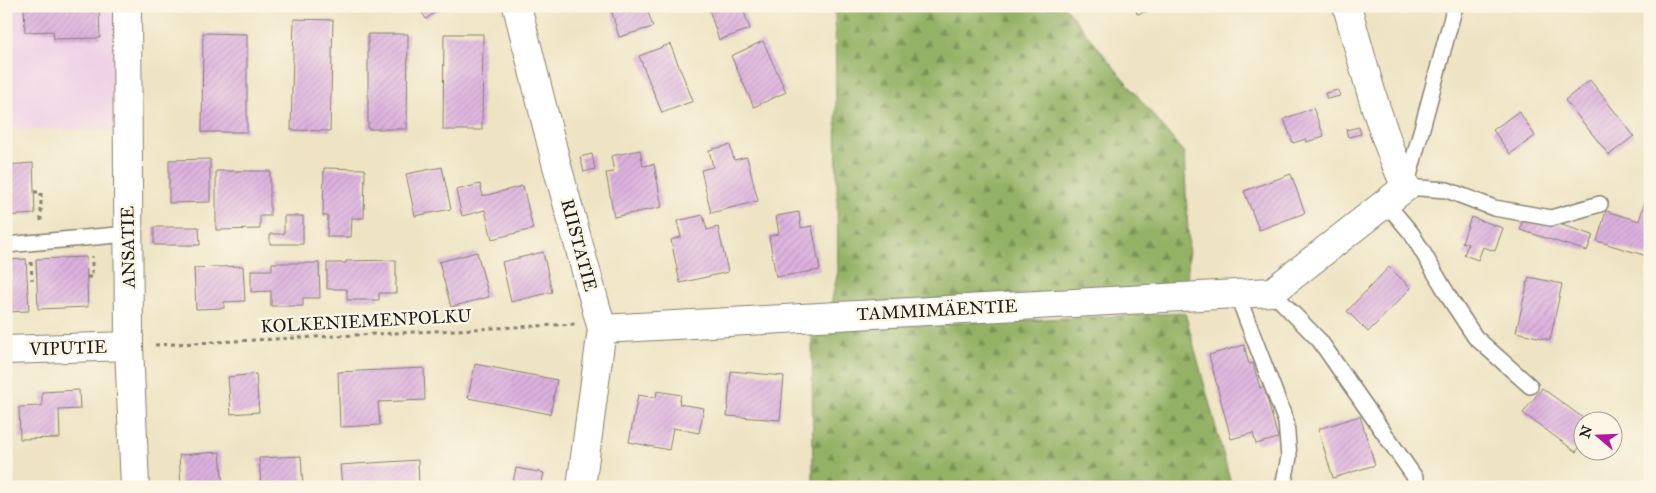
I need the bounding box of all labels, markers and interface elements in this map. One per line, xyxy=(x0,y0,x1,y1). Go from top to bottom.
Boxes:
street label: RIISTATIE xyxy=(556,196,602,294)
street label: ANSATIE xyxy=(116,206,140,289)
street label: TAMMIMÄENTIE xyxy=(856,295,1018,325)
street label: KOLKENIEMENPOLKU xyxy=(260,304,473,338)
street label: VIPUTIE xyxy=(28,336,107,360)
north arrow xyxy=(1574,410,1624,460)
text: N xyxy=(1576,423,1596,440)

